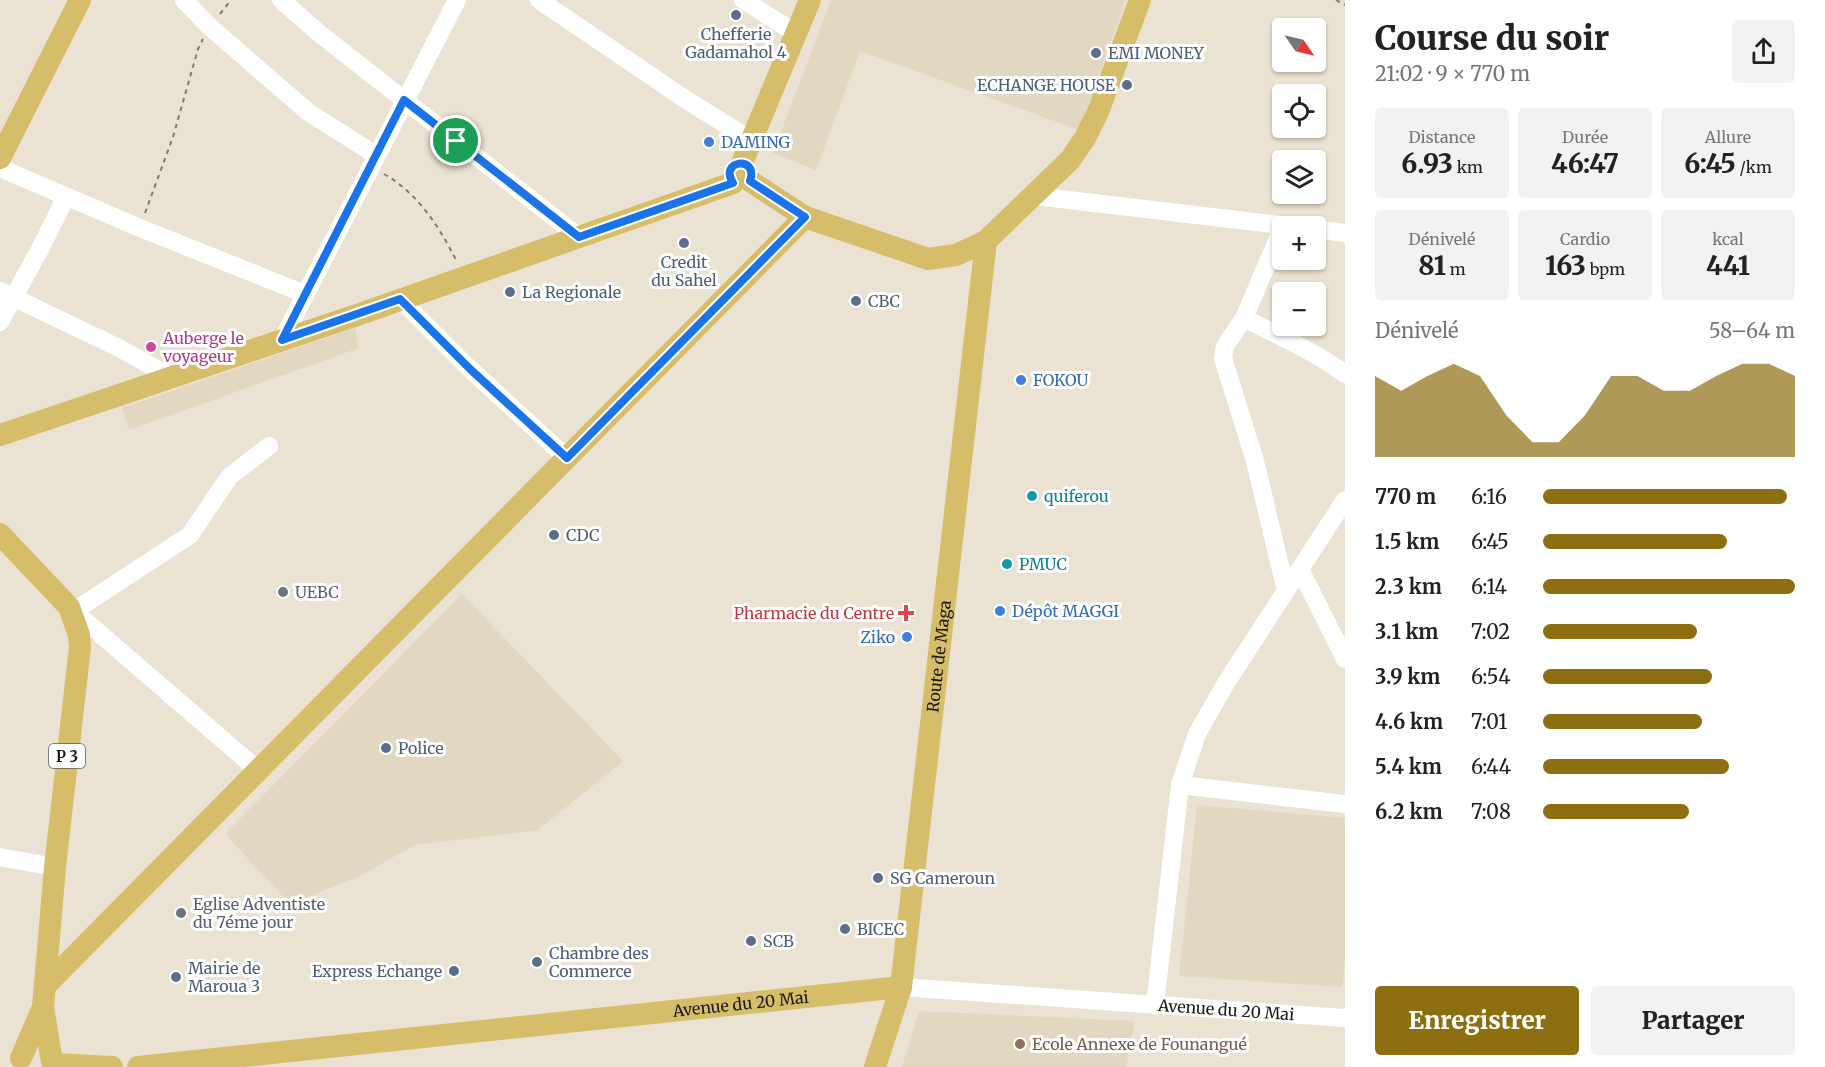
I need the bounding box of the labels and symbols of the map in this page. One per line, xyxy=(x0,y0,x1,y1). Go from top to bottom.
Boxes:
marker: Chefferie Gadamahol 4 xyxy=(729,8,743,22)
north arrow xyxy=(1272,18,1326,72)
place label: Chefferie Gadamahol 4 xyxy=(685,24,787,62)
place label: EMI MONEY xyxy=(1108,43,1205,63)
marker: EMI MONEY xyxy=(1089,46,1103,60)
place label: ECHANGE HOUSE xyxy=(977,75,1116,95)
marker: ECHANGE HOUSE xyxy=(1120,78,1134,92)
pin xyxy=(430,115,481,166)
place label: DAMING xyxy=(721,132,791,152)
marker: DAMING xyxy=(702,135,716,149)
marker: Credit du Sahel xyxy=(677,236,691,250)
place label: Credit du Sahel xyxy=(651,252,717,290)
place label: La Regionale xyxy=(522,282,621,302)
marker: La Regionale xyxy=(503,285,517,299)
place label: CBC xyxy=(868,291,900,311)
marker: CBC xyxy=(849,294,863,308)
place label: Auberge le voyageur xyxy=(162,328,244,366)
marker: Auberge le voyageur xyxy=(144,340,158,354)
place label: FOKOU xyxy=(1033,370,1089,390)
marker: FOKOU xyxy=(1014,373,1028,387)
place label: quiferou xyxy=(1044,486,1109,506)
marker: quiferou xyxy=(1025,489,1039,503)
place label: CDC xyxy=(566,525,600,545)
marker: CDC xyxy=(547,528,561,542)
place label: PMUC xyxy=(1019,554,1067,574)
marker: PMUC xyxy=(1000,557,1014,571)
place label: UEBC xyxy=(295,582,339,602)
marker: UEBC xyxy=(276,585,290,599)
street label: Route de Maga xyxy=(922,599,955,713)
place label: Dépôt MAGGI xyxy=(1012,601,1119,621)
place label: Pharmacie du Centre xyxy=(734,603,894,623)
marker: Dépôt MAGGI xyxy=(993,604,1007,618)
marker: Pharmacie du Centre xyxy=(899,606,913,620)
place label: Ziko xyxy=(861,627,895,647)
marker: Ziko xyxy=(900,630,914,644)
place label: Police xyxy=(398,738,444,758)
marker: Police xyxy=(379,741,393,755)
road number: P 3 xyxy=(49,744,85,768)
place label: SG Cameroun xyxy=(890,868,995,888)
marker: SG Cameroun xyxy=(871,871,885,885)
place label: Eglise Adventiste du 7éme jour xyxy=(193,894,325,932)
marker: Eglise Adventiste du 7éme jour xyxy=(174,906,188,920)
place label: BICEC xyxy=(857,919,904,939)
marker: BICEC xyxy=(838,922,852,936)
place label: SCB xyxy=(763,931,794,951)
marker: SCB xyxy=(744,934,758,948)
place label: Chambre des Commerce xyxy=(549,943,649,981)
marker: Chambre des Commerce xyxy=(530,955,544,969)
place label: Mairie de Maroua 3 xyxy=(188,958,260,996)
place label: Express Echange xyxy=(312,961,442,981)
marker: Express Echange xyxy=(447,964,461,978)
marker: Mairie de Maroua 3 xyxy=(169,970,183,984)
street label: Avenue du 20 Mai xyxy=(671,987,810,1021)
street label: Avenue du 20 Mai xyxy=(1156,995,1295,1024)
place label: Ecole Annexe de Founangué xyxy=(1032,1034,1247,1054)
marker: Ecole Annexe de Founangué xyxy=(1013,1037,1027,1051)

